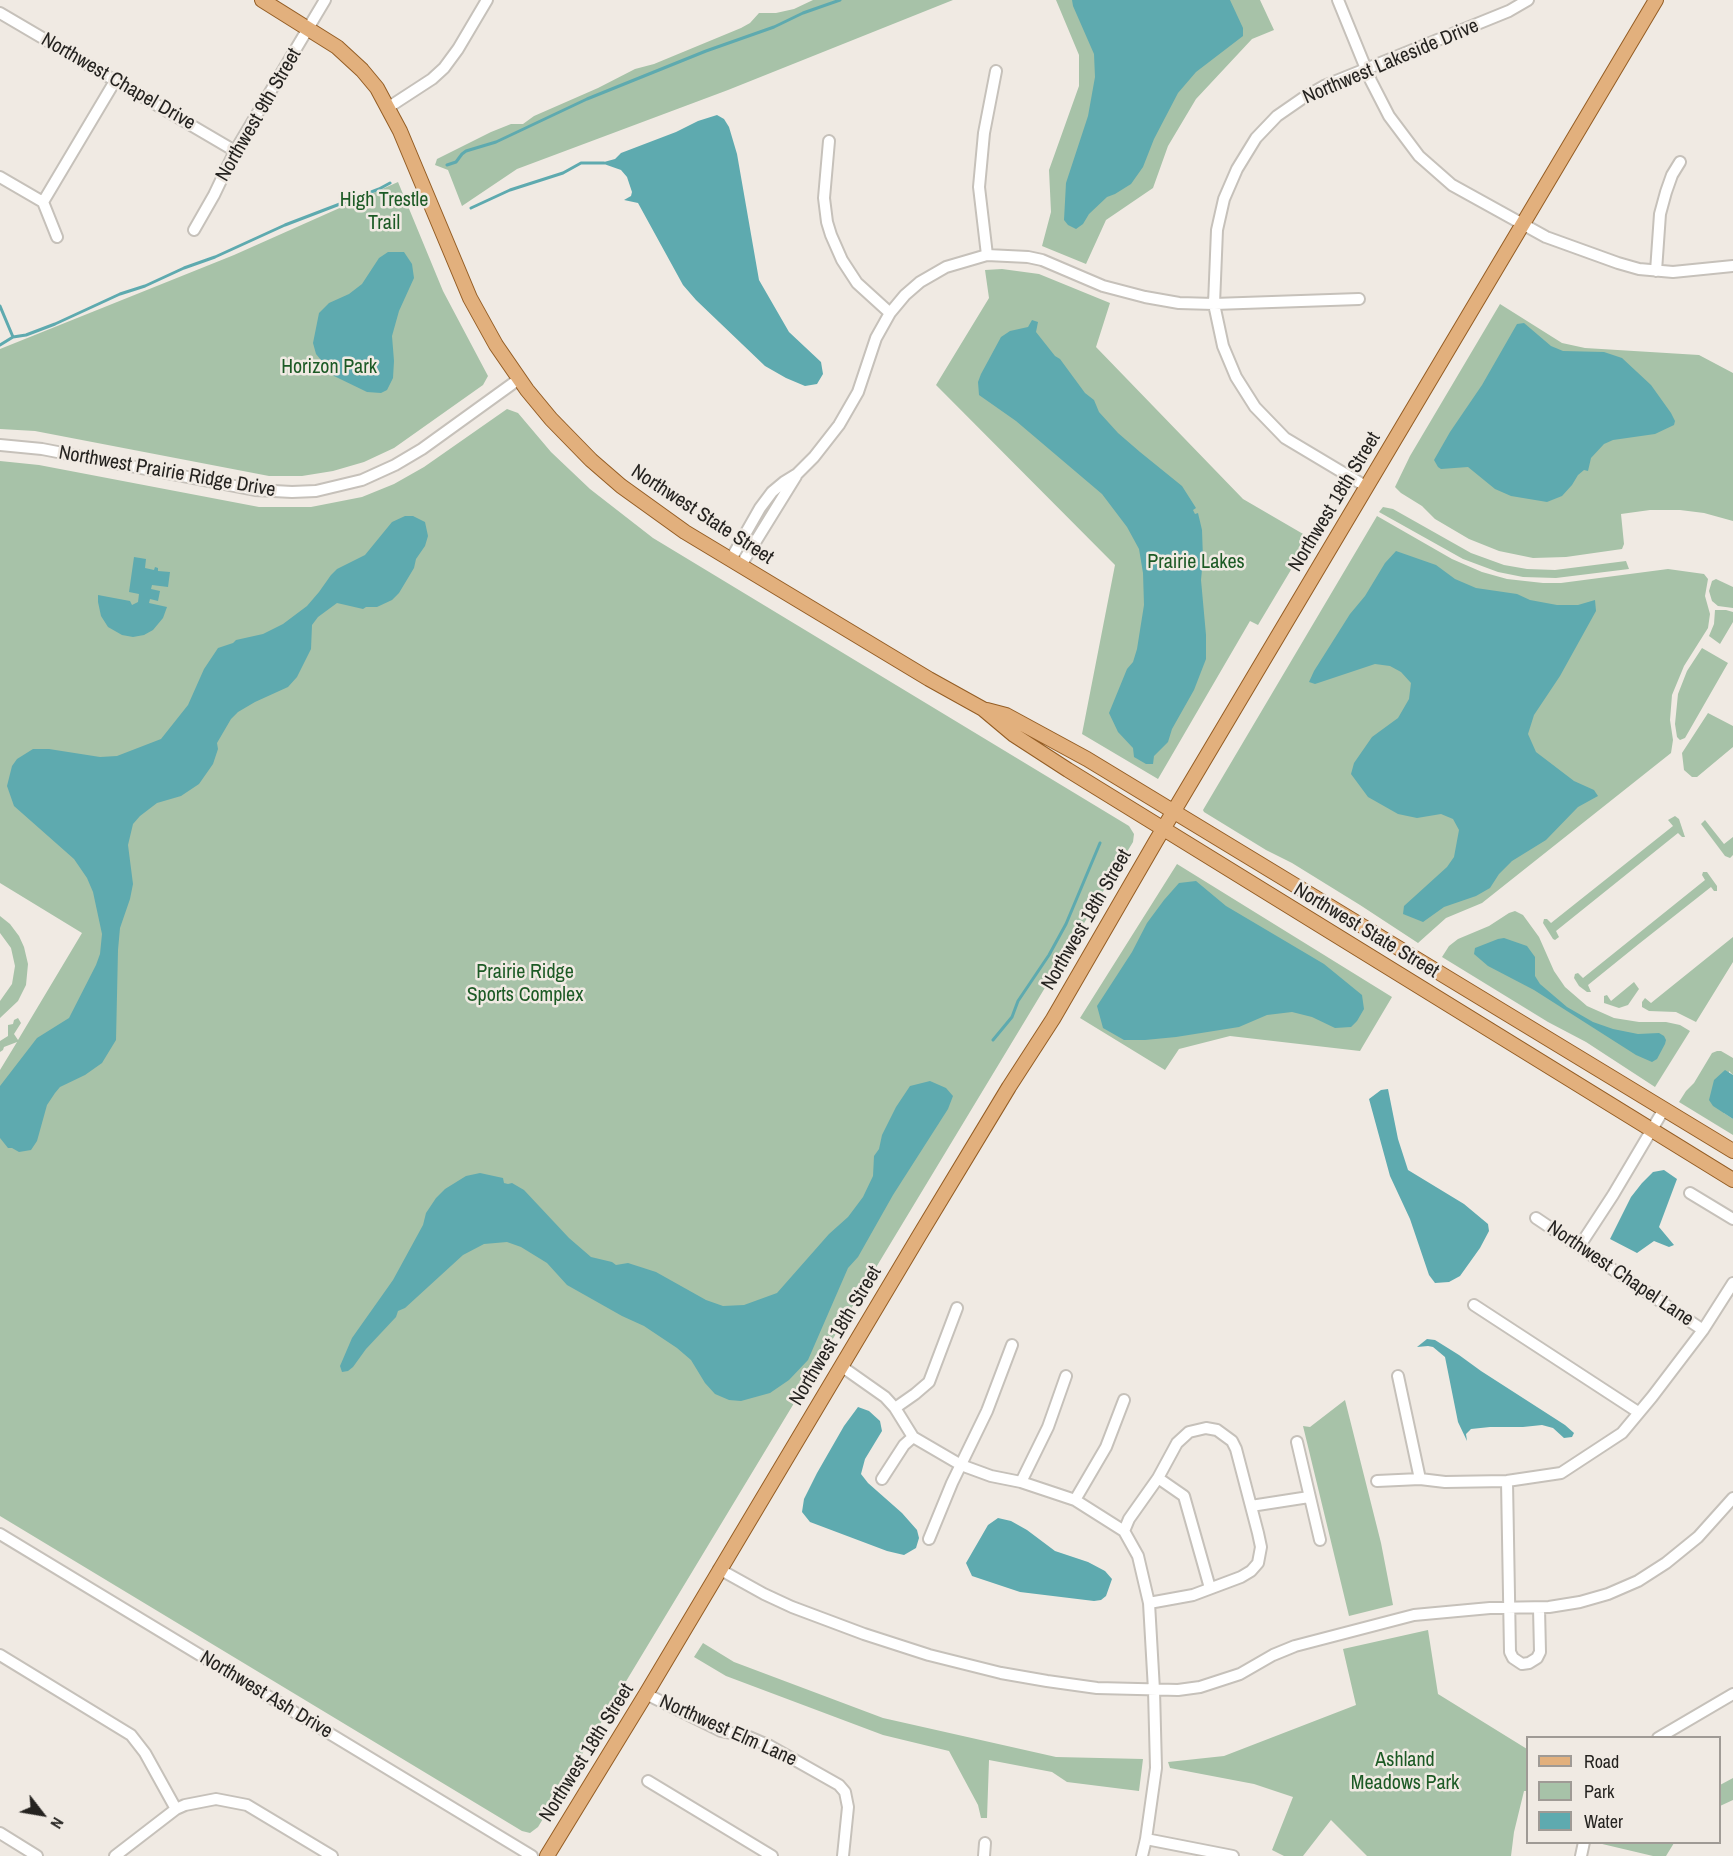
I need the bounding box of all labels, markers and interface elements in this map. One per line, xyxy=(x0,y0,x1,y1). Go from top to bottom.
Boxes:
street label: Northwest Lakeside Drive xyxy=(1299,14,1483,110)
street label: Northwest Chapel Drive xyxy=(37,28,199,136)
street label: Northwest 9th Street xyxy=(211,44,307,186)
park label: High Trestle Trail xyxy=(340,189,428,236)
park label: Horizon Park xyxy=(281,356,377,380)
street label: Northwest 18th Street xyxy=(1284,428,1386,576)
street label: Northwest Prairie Ridge Drive xyxy=(57,441,277,503)
street label: Northwest State Street xyxy=(626,460,778,570)
park label: Prairie Lakes xyxy=(1147,551,1245,575)
street label: Northwest 18th Street xyxy=(1037,845,1137,995)
street label: Northwest State Street xyxy=(1289,878,1443,984)
park label: Prairie Ridge Sports Complex xyxy=(467,961,583,1008)
street label: Northwest Chapel Lane xyxy=(1542,1216,1698,1332)
street label: Northwest 18th Street xyxy=(785,1262,887,1410)
street label: Northwest Ash Drive xyxy=(195,1646,337,1744)
street label: Northwest 18th Street xyxy=(535,1679,639,1827)
street label: Northwest Elm Lane xyxy=(656,1690,800,1772)
legend xyxy=(1526,1736,1721,1844)
park label: Ashland Meadows Park xyxy=(1351,1749,1459,1796)
text: Road xyxy=(1584,1749,1619,1774)
text: Park xyxy=(1584,1779,1614,1804)
north arrow xyxy=(12,1784,72,1844)
text: Water xyxy=(1584,1809,1623,1834)
text: N xyxy=(46,1814,69,1833)

